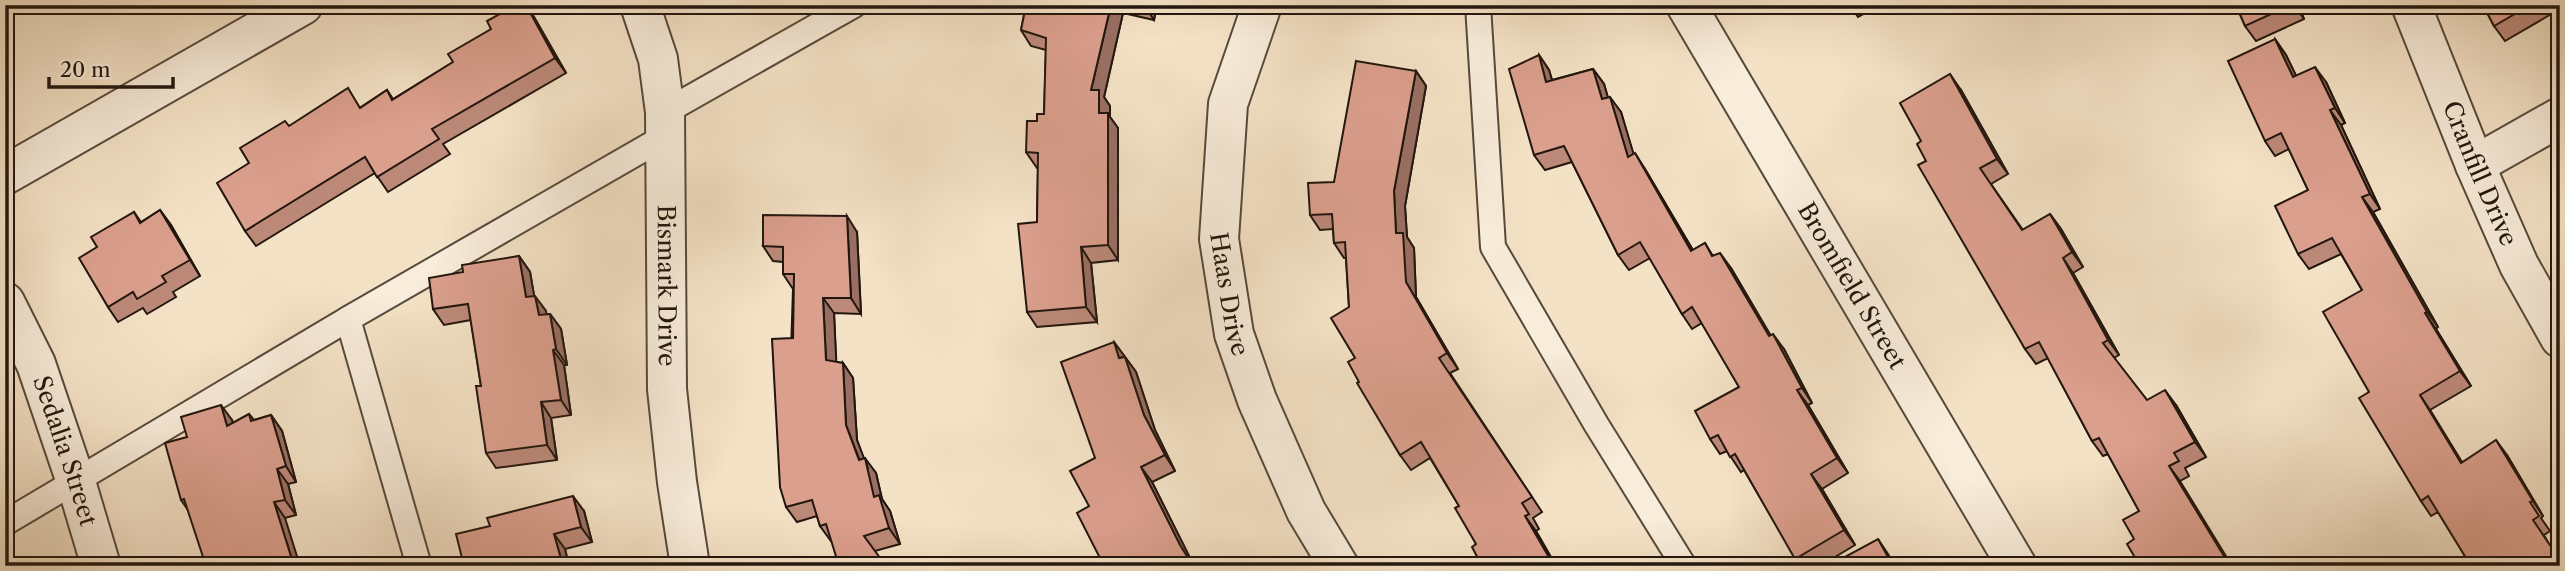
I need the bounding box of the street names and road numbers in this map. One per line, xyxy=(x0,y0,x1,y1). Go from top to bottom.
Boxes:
street label: Cranfill Drive xyxy=(2437,97,2524,250)
street label: Bromfield Street xyxy=(1792,197,1913,374)
street label: Bismark Drive xyxy=(652,205,682,367)
street label: Haas Drive xyxy=(1204,230,1256,360)
street label: Sedalia Street xyxy=(27,372,103,530)

